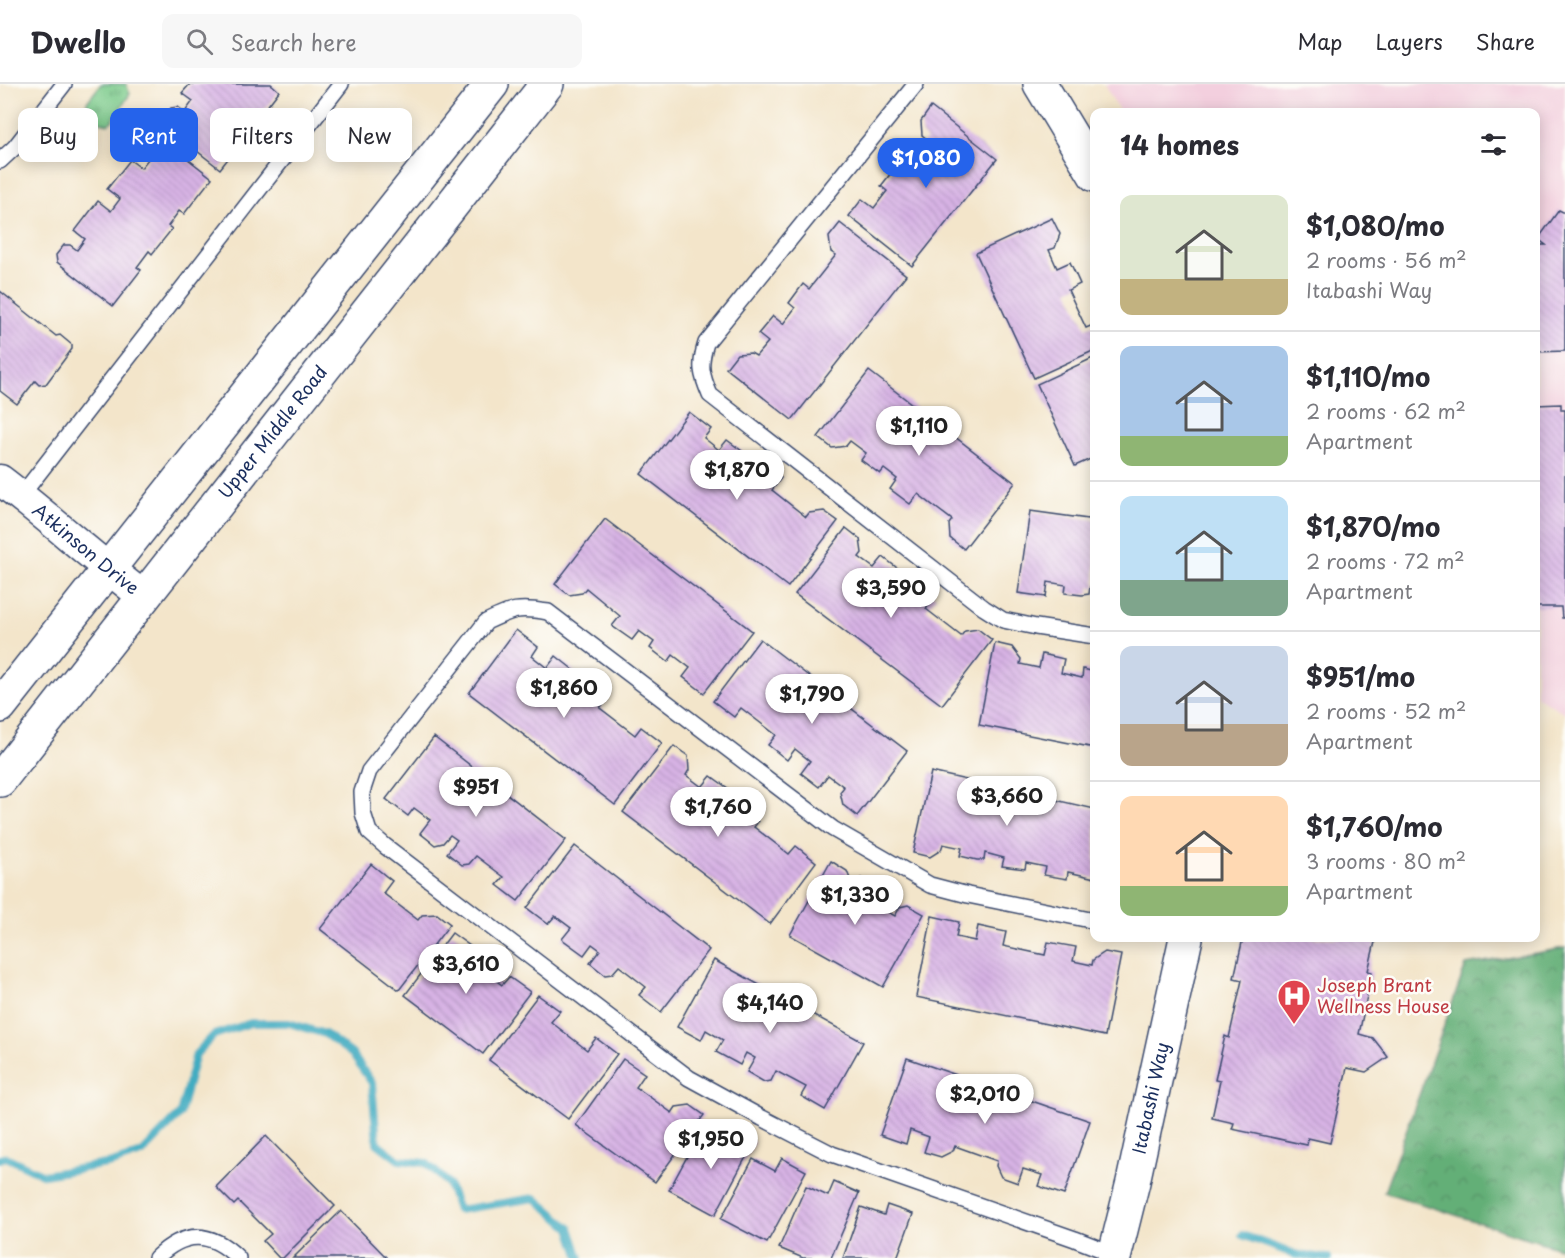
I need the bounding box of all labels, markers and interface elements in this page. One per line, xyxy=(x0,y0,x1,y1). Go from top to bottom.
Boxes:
search box xyxy=(162,14,582,68)
text: Dwello xyxy=(30,20,126,63)
icon: search xyxy=(183,25,216,58)
text: Search here xyxy=(231,25,357,58)
text: Map xyxy=(1298,25,1342,57)
text: Layers xyxy=(1375,25,1443,57)
text: Share xyxy=(1476,25,1535,57)
chip: Buy xyxy=(18,108,98,162)
chip: Rent xyxy=(110,108,198,162)
chip: Filters xyxy=(210,108,314,162)
chip: New xyxy=(326,108,412,162)
text: 14 homes xyxy=(1120,125,1239,164)
icon: filters xyxy=(1477,128,1510,161)
pin: $1,080 xyxy=(877,138,975,189)
text: $1,080 xyxy=(892,142,960,172)
text: $1,080/mo xyxy=(1306,206,1444,245)
icon: home xyxy=(1168,219,1240,291)
text: 2 rooms · 56 m² xyxy=(1306,245,1467,275)
text: Itabashi Way xyxy=(1306,275,1432,305)
text: $1,110/mo xyxy=(1306,357,1430,396)
street label: Upper Middle Road xyxy=(211,359,333,504)
icon: home xyxy=(1168,370,1240,442)
text: 2 rooms · 62 m² xyxy=(1306,396,1466,426)
pin: $1,110 xyxy=(870,406,968,457)
text: $1,110 xyxy=(890,410,948,440)
text: Apartment xyxy=(1306,426,1413,456)
pin: $1,870 xyxy=(688,450,786,501)
text: $1,870 xyxy=(704,454,770,484)
street label: Atkinson Drive xyxy=(27,496,145,600)
text: $1,870/mo xyxy=(1306,507,1440,546)
icon: home xyxy=(1168,520,1240,592)
text: 2 rooms · 72 m² xyxy=(1306,546,1465,576)
pin: $3,590 xyxy=(842,568,940,619)
text: $3,590 xyxy=(856,572,926,602)
text: Apartment xyxy=(1306,576,1413,606)
text: $951/mo xyxy=(1306,657,1415,696)
pin: $1,860 xyxy=(515,668,613,719)
icon: home xyxy=(1168,670,1240,742)
text: $1,860 xyxy=(530,672,598,702)
pin: $1,790 xyxy=(763,674,861,725)
text: $1,790 xyxy=(779,678,845,708)
text: 2 rooms · 52 m² xyxy=(1306,696,1466,726)
text: Apartment xyxy=(1306,726,1413,756)
pin: $951 xyxy=(440,767,512,818)
text: $951 xyxy=(453,771,499,801)
pin: $3,660 xyxy=(958,776,1056,827)
text: $3,660 xyxy=(971,780,1043,810)
pin: $1,760 xyxy=(669,787,767,838)
text: $1,760 xyxy=(684,791,752,821)
text: $1,760/mo xyxy=(1306,807,1443,846)
icon: home xyxy=(1168,820,1240,892)
text: 3 rooms · 80 m² xyxy=(1306,846,1466,876)
pin: $1,330 xyxy=(806,875,904,926)
text: Apartment xyxy=(1306,876,1413,906)
text: $1,330 xyxy=(820,879,890,909)
pin: $3,610 xyxy=(417,944,515,995)
text: $3,610 xyxy=(432,948,500,978)
place label: Joseph Brant Wellness House xyxy=(1317,971,1450,1019)
hospital icon: Joseph Brant Wellness House xyxy=(1276,978,1312,1025)
pin: $4,140 xyxy=(721,983,819,1034)
text: $4,140 xyxy=(736,987,804,1017)
street label: Itabashi Way xyxy=(1124,1040,1175,1156)
pin: $2,010 xyxy=(936,1074,1034,1125)
text: $2,010 xyxy=(950,1078,1020,1108)
pin: $1,950 xyxy=(662,1119,760,1170)
text: $1,950 xyxy=(678,1123,744,1153)

